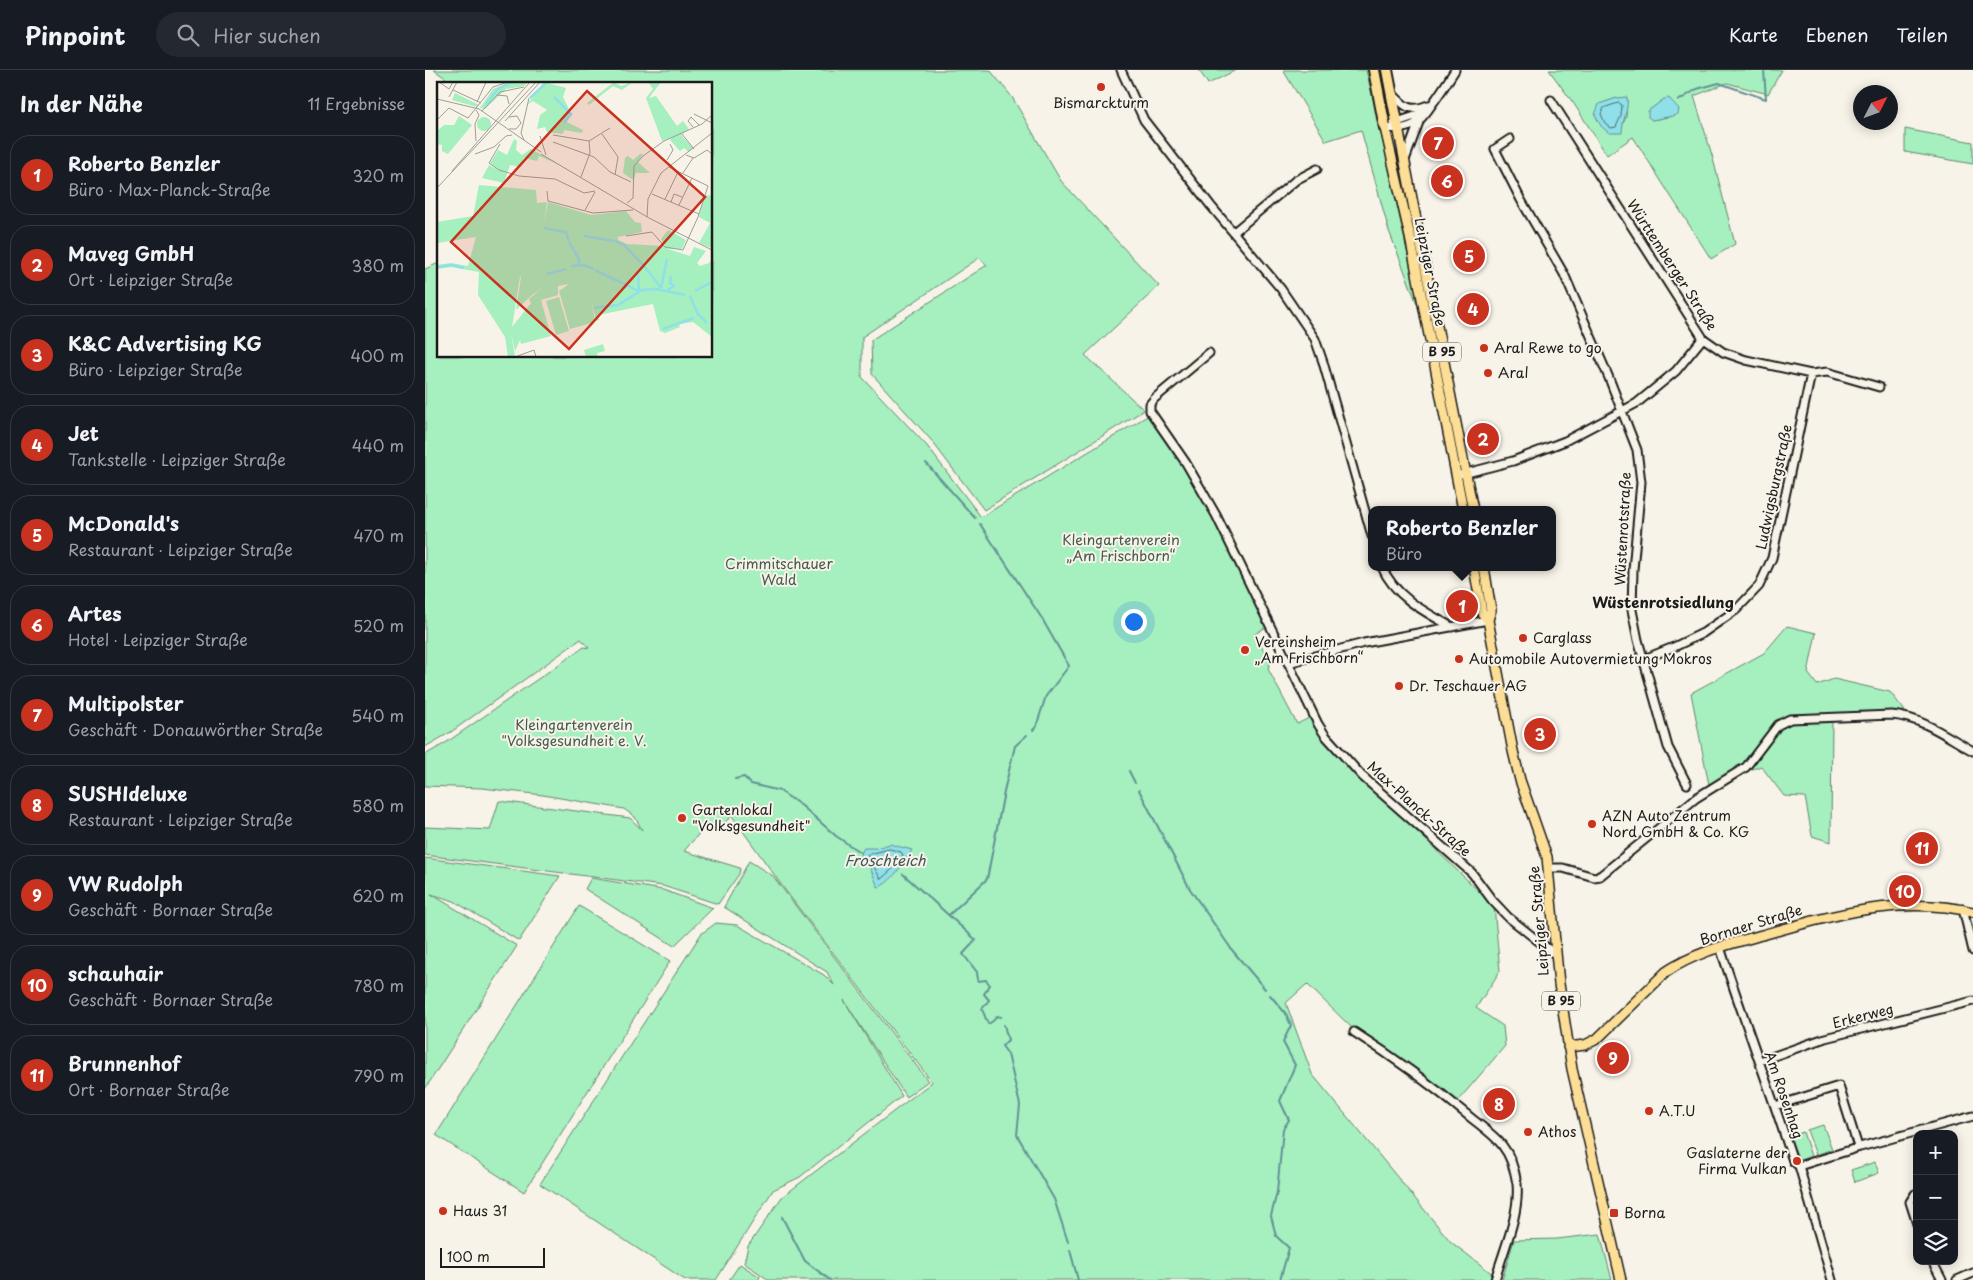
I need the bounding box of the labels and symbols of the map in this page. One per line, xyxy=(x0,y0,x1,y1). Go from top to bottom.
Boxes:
marker: Bismarckturm xyxy=(1095,81,1107,93)
inset map xyxy=(437,82,713,358)
north arrow xyxy=(1853,85,1898,130)
place label: Bismarckturm xyxy=(1053,92,1149,113)
pin: 7 xyxy=(1422,124,1454,162)
pin: 6 xyxy=(1431,162,1463,200)
street label: Württemberger Straße xyxy=(1622,195,1723,334)
street label: Leipziger Straße xyxy=(1410,216,1451,328)
pin: 5 xyxy=(1453,237,1485,275)
pin: 4 xyxy=(1457,290,1489,328)
place label: Aral Rewe to go xyxy=(1494,337,1602,358)
road number: B 95 xyxy=(1423,342,1461,362)
marker: Aral Rewe to go xyxy=(1478,342,1490,354)
place label: Aral xyxy=(1498,362,1528,383)
marker: Aral xyxy=(1482,367,1494,379)
pin: 2 xyxy=(1467,420,1499,458)
street label: Ludwigsburgstraße xyxy=(1750,422,1797,551)
street label: Wüstenrotstraße xyxy=(1609,472,1636,586)
park label: Kleingartenverein „Am Frischborn“ xyxy=(1062,529,1180,566)
park label: Crimmitschauer Wald xyxy=(725,553,833,590)
pin: 1 xyxy=(1446,587,1478,625)
district label: Wüstenrotsiedlung xyxy=(1592,590,1734,613)
your location xyxy=(1121,609,1147,635)
place label: Carglass xyxy=(1533,627,1592,648)
place label: Vereinsheim „Am Frischborn“ xyxy=(1255,631,1364,668)
marker: Carglass xyxy=(1517,632,1529,644)
marker: Vereinsheim „Am Frischborn“ xyxy=(1239,644,1251,656)
place label: Automobile Autovermietung Mokros xyxy=(1469,648,1712,669)
marker: Automobile Autovermietung Mokros xyxy=(1453,653,1465,665)
place label: Dr. Teschauer AG xyxy=(1409,675,1527,696)
marker: Dr. Teschauer AG xyxy=(1393,680,1405,692)
park label: Kleingartenverein "Volksgesundheit e. V. xyxy=(501,714,647,751)
pin: 3 xyxy=(1524,715,1556,753)
street label: Max-Planck-Straße xyxy=(1363,756,1476,861)
place label: Gartenlokal "Volksgesundheit" xyxy=(692,799,810,836)
place label: AZN Auto Zentrum Nord GmbH & Co. KG xyxy=(1602,805,1749,842)
marker: Gartenlokal "Volksgesundheit" xyxy=(676,812,688,824)
marker: AZN Auto Zentrum Nord GmbH & Co. KG xyxy=(1586,818,1598,830)
pin: 11 xyxy=(1906,829,1938,867)
water label: Froschteich xyxy=(844,848,926,871)
street label: Leipziger Straße xyxy=(1523,865,1554,977)
pin: 10 xyxy=(1889,872,1921,910)
street label: Bornaer Straße xyxy=(1697,899,1805,950)
road number: B 95 xyxy=(1542,991,1580,1010)
street label: Erkerweg xyxy=(1830,998,1896,1033)
pin: 9 xyxy=(1597,1039,1629,1077)
street label: Am Rosenhag xyxy=(1760,1048,1809,1142)
pin: 8 xyxy=(1483,1085,1515,1123)
place label: A.T.U xyxy=(1659,1100,1695,1121)
marker: A.T.U xyxy=(1643,1105,1655,1117)
place label: Athos xyxy=(1538,1121,1576,1142)
marker: Athos xyxy=(1522,1126,1534,1138)
place label: Gaslaterne der Firma Vulkan xyxy=(1686,1142,1788,1179)
marker: Gaslaterne der Firma Vulkan xyxy=(1791,1155,1803,1167)
place label: Haus 31 xyxy=(453,1200,507,1221)
place label: Borna xyxy=(1624,1202,1665,1223)
marker: Haus 31 xyxy=(437,1205,449,1217)
marker: Borna xyxy=(1608,1207,1620,1219)
scale bar xyxy=(440,1245,545,1268)

